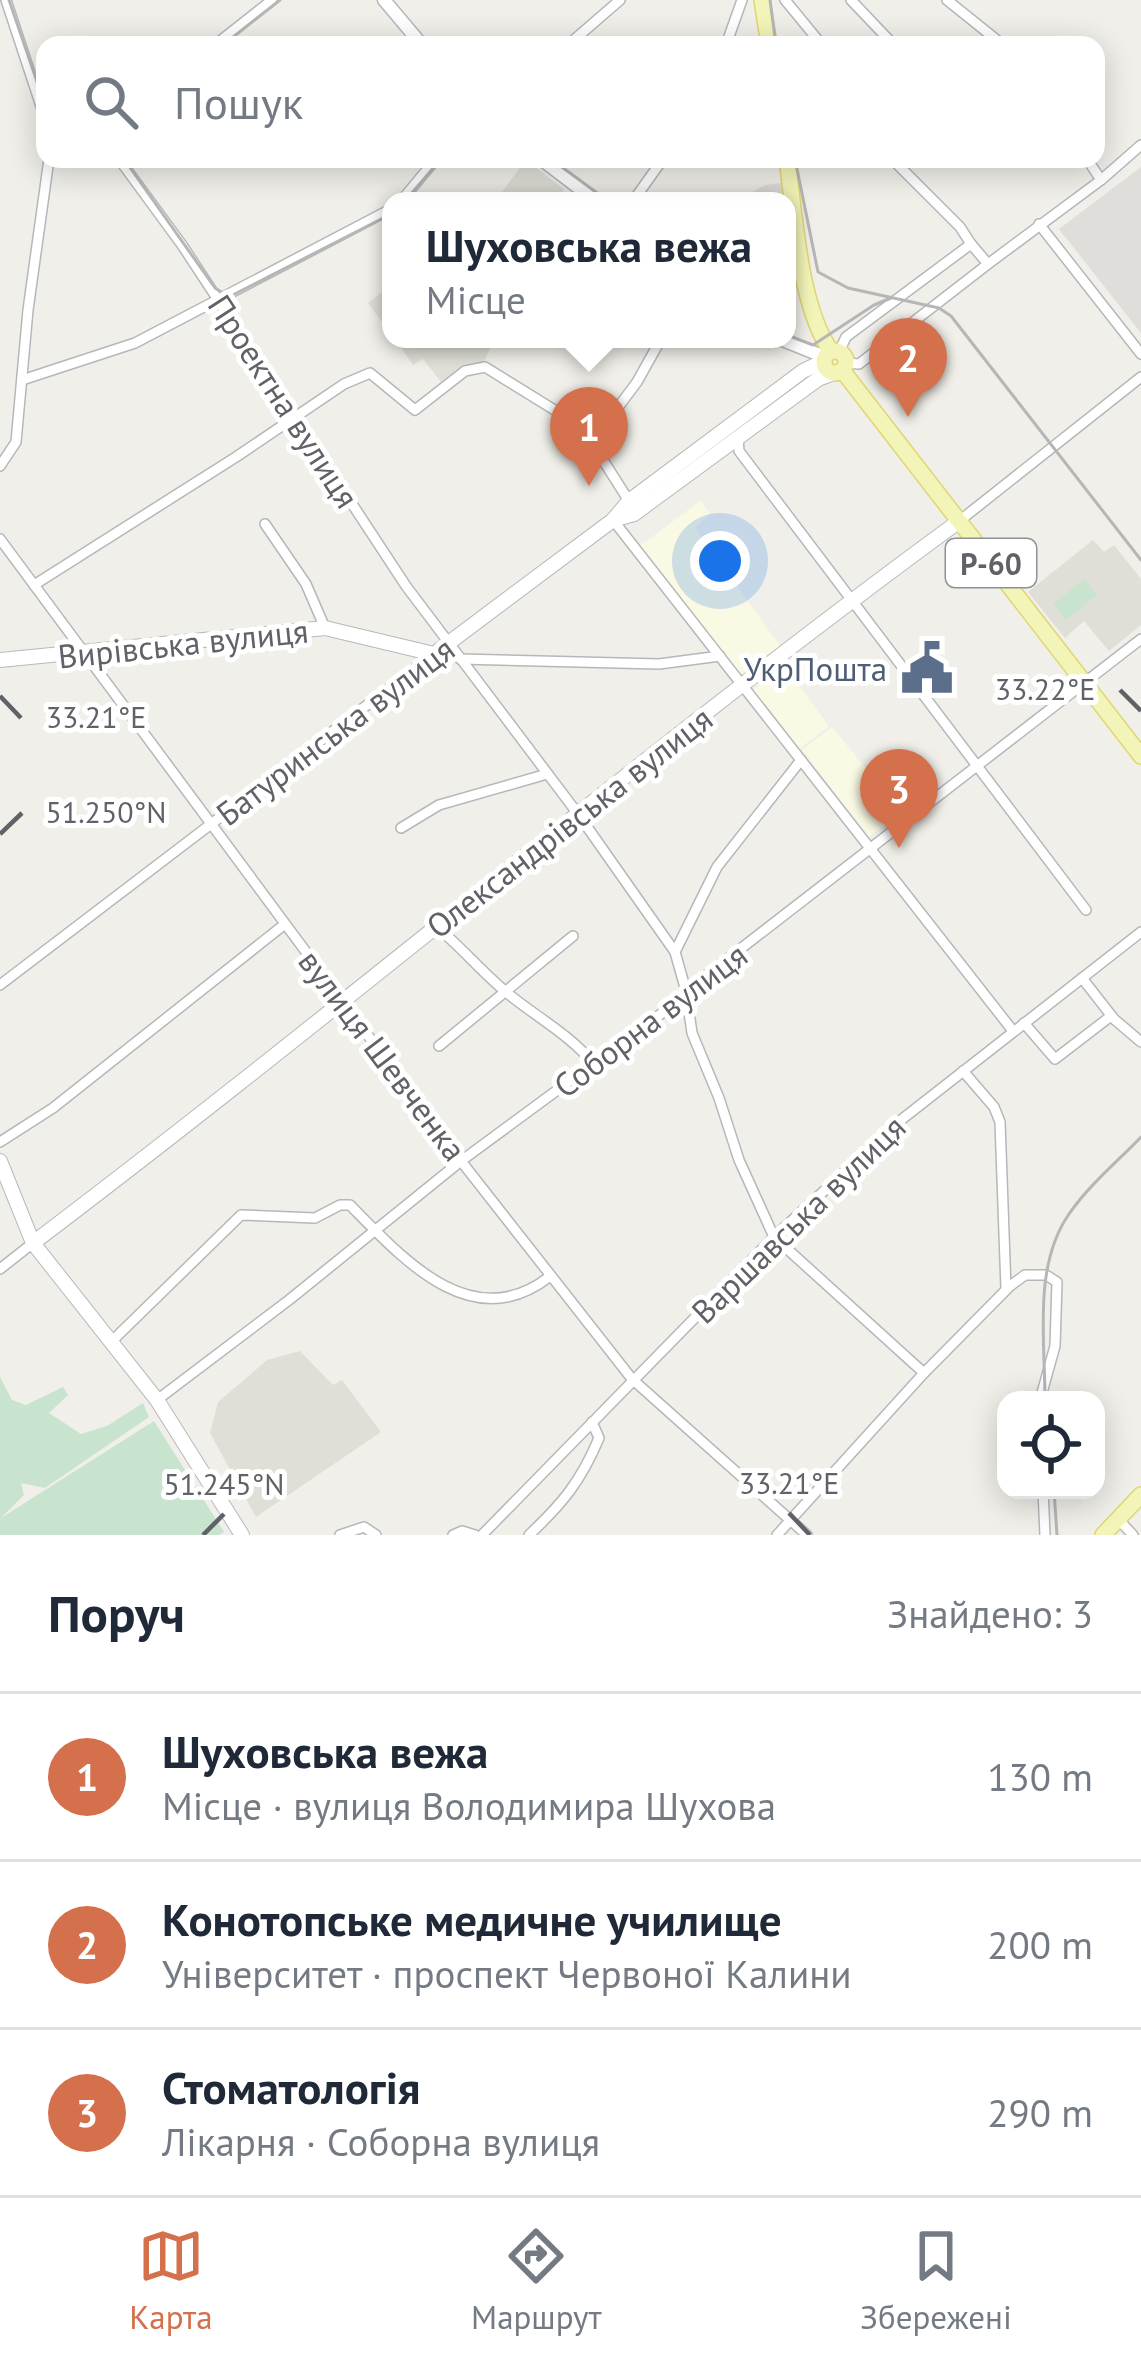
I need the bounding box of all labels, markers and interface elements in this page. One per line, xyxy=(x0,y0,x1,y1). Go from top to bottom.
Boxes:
search box xyxy=(36,36,1105,168)
icon: search xyxy=(78,69,144,135)
text: Пошук xyxy=(174,73,303,131)
popup xyxy=(382,192,796,348)
text: Шуховська вежа xyxy=(426,216,752,274)
text: Місце xyxy=(426,274,526,325)
street label: Проектна вулиця xyxy=(199,286,369,516)
pin: 2 xyxy=(869,318,947,417)
pin: 1 xyxy=(550,387,628,486)
your location xyxy=(690,531,750,591)
road number: Р-60 xyxy=(946,539,1036,587)
street label: Вирівська вулиця xyxy=(56,608,310,678)
street label: Батуринська вулиця xyxy=(207,627,463,835)
public building icon: УкрПошта xyxy=(898,639,956,697)
place label: УкрПошта xyxy=(744,647,887,690)
text: 33.22°E xyxy=(995,669,1095,708)
text: 33.21°E xyxy=(46,697,146,736)
street label: Олександрівська вулиця xyxy=(417,697,721,947)
pin: 3 xyxy=(860,749,938,848)
text: 51.250°N xyxy=(45,792,167,831)
street label: Соборна вулиця xyxy=(545,933,755,1107)
street label: вулиця Шевченка xyxy=(290,941,476,1169)
street label: Варшавська вулиця xyxy=(682,1106,914,1332)
map controls xyxy=(997,1391,1105,1499)
button: locate xyxy=(997,1391,1105,1499)
text: 33.21°E xyxy=(739,1463,839,1502)
text: 51.245°N xyxy=(163,1464,285,1503)
text: Поруч xyxy=(48,1580,185,1646)
text: Знайдено: 3 xyxy=(887,1588,1093,1639)
text: Шуховська вежа xyxy=(162,1722,488,1780)
text: 1 xyxy=(76,1751,98,1802)
text: 130 m xyxy=(987,1751,1093,1802)
text: Місце · вулиця Володимира Шухова xyxy=(162,1780,776,1831)
text: Конотопське медичне училище xyxy=(162,1890,782,1948)
text: 2 xyxy=(76,1919,98,1970)
text: 200 m xyxy=(987,1919,1093,1970)
text: Університет · проспект Червоної Калини xyxy=(162,1948,852,1999)
text: Стоматологія xyxy=(162,2058,420,2116)
text: 3 xyxy=(76,2087,98,2138)
text: 290 m xyxy=(987,2087,1093,2138)
text: Лікарня · Соборна вулиця xyxy=(162,2116,600,2167)
tab: Карта xyxy=(129,2223,213,2338)
tab: Маршрут xyxy=(471,2223,602,2338)
tab: Збережені xyxy=(860,2223,1012,2338)

